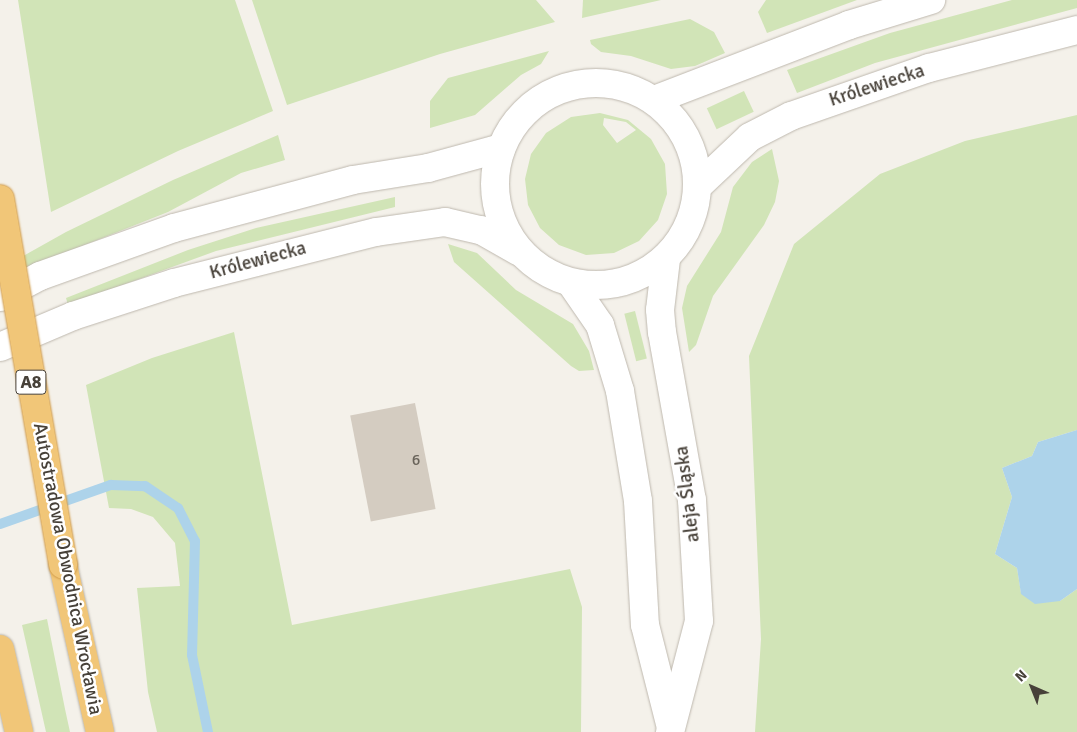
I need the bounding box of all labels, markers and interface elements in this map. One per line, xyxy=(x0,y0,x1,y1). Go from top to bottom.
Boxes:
street label: Królewiecka xyxy=(826,60,928,112)
street label: Królewiecka xyxy=(207,237,309,285)
road number: A8 xyxy=(15,367,47,398)
street label: Autostradowa Obwodnica Wrocławia xyxy=(28,421,106,717)
street label: aleja Śląska xyxy=(671,444,705,544)
house number: 6 xyxy=(412,450,420,470)
north arrow xyxy=(1007,662,1057,712)
text: N xyxy=(1012,666,1031,685)

